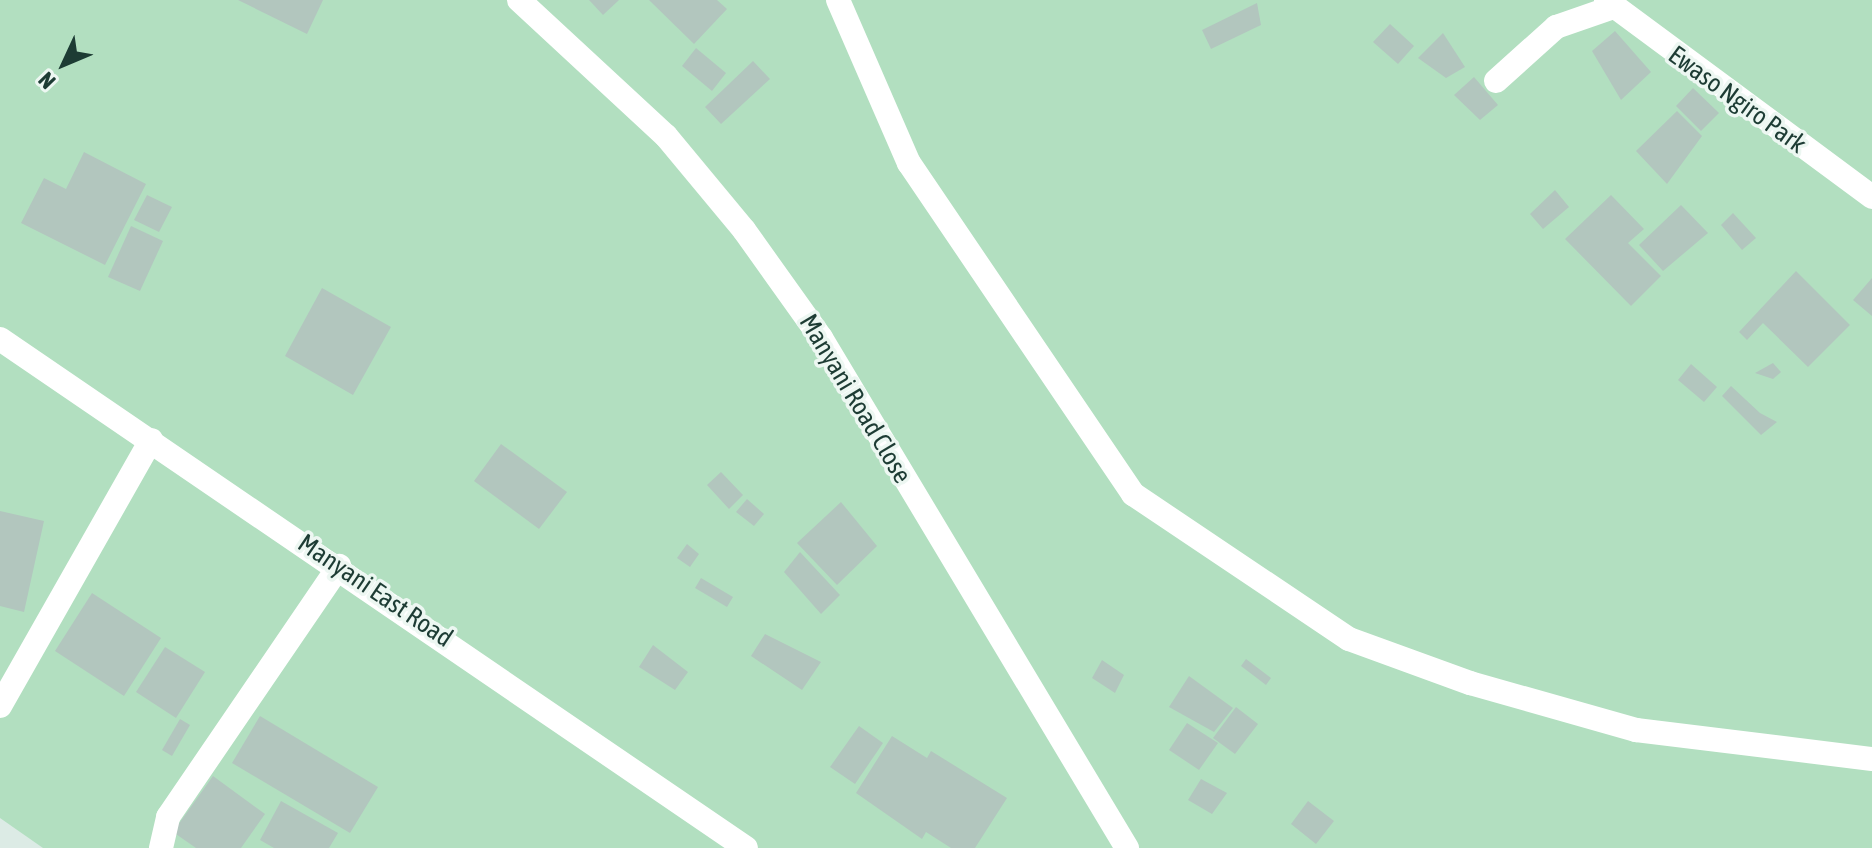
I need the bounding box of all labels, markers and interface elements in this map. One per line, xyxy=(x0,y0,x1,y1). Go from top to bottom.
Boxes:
north arrow xyxy=(24,24,104,104)
street label: Ewaso Ngiro Park xyxy=(1662,40,1812,160)
text: N xyxy=(33,67,61,94)
street label: Manyani Road Close xyxy=(792,309,918,489)
street label: Manyani East Road xyxy=(292,528,458,654)

